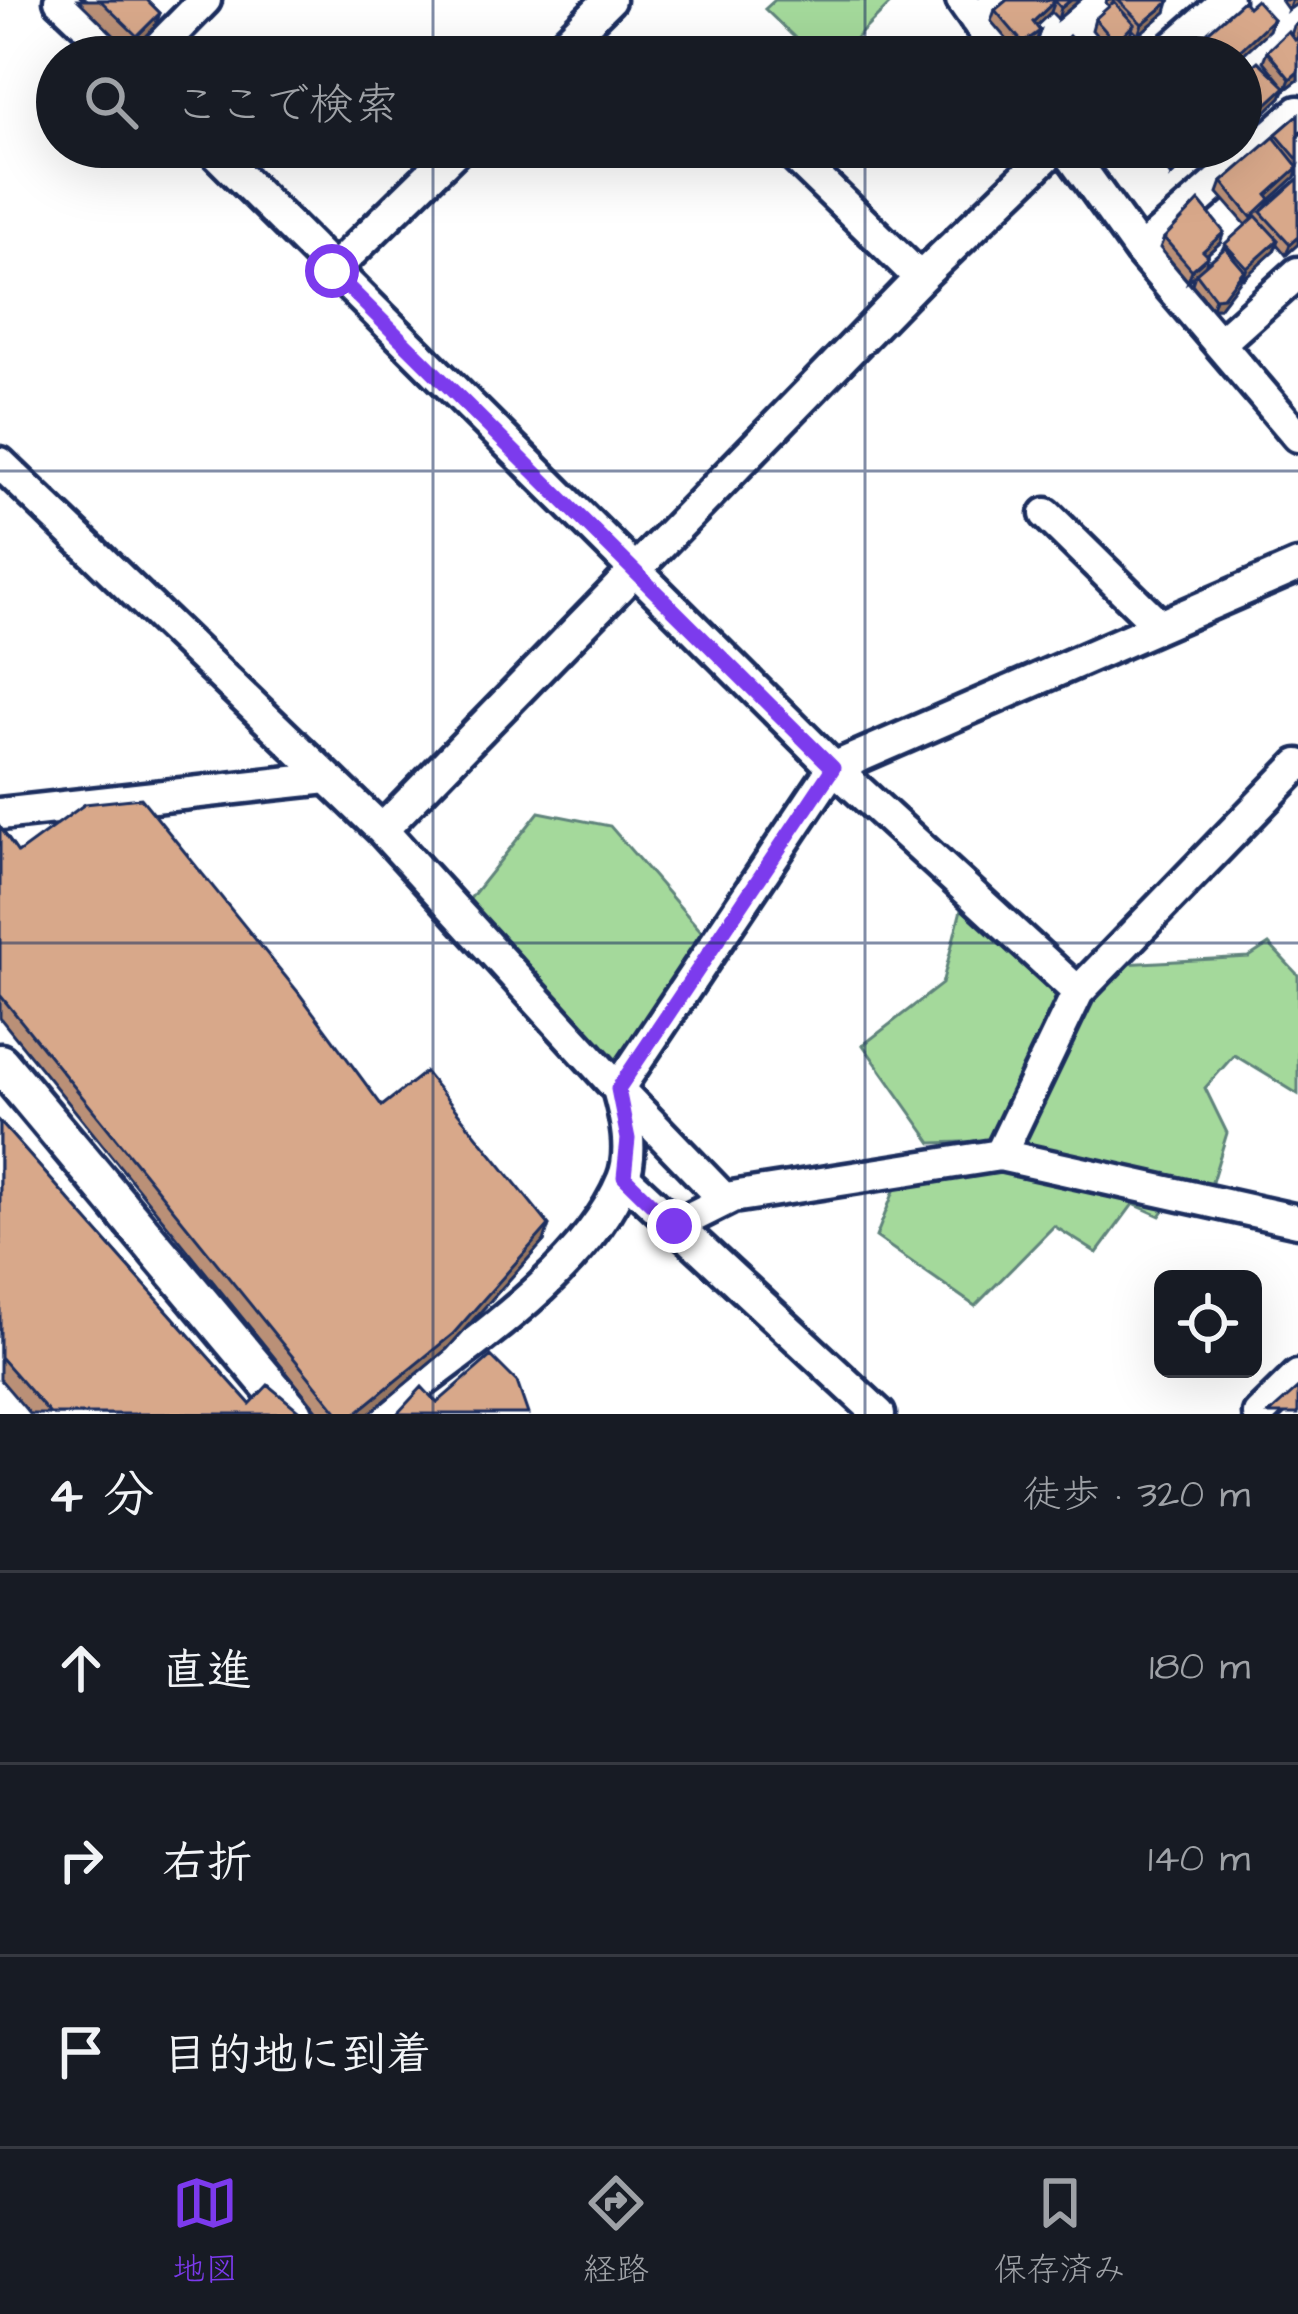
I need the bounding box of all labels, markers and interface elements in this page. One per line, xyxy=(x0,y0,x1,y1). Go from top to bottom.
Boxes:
search box xyxy=(36,36,1262,168)
icon: search xyxy=(78,69,144,135)
text: ここで検索 xyxy=(174,75,399,137)
route start xyxy=(305,244,359,298)
route end xyxy=(647,1199,701,1253)
map controls xyxy=(1154,1270,1262,1378)
button: locate xyxy=(1154,1270,1262,1378)
text: 4 分 xyxy=(48,1461,154,1532)
text: 徒歩 · 320 m xyxy=(1023,1469,1250,1523)
icon: ahead xyxy=(48,1635,114,1701)
text: 直進 xyxy=(162,1641,252,1703)
text: 180 m xyxy=(1149,1641,1250,1695)
icon: right xyxy=(48,1827,114,1893)
text: 右折 xyxy=(162,1833,252,1895)
text: 140 m xyxy=(1148,1833,1250,1887)
icon: arrive xyxy=(48,2019,114,2085)
text: 目的地に到着 xyxy=(162,2025,432,2087)
tab: 地図 xyxy=(172,2170,238,2293)
tab: 経路 xyxy=(583,2170,649,2293)
tab: 保存済み xyxy=(994,2170,1126,2293)

